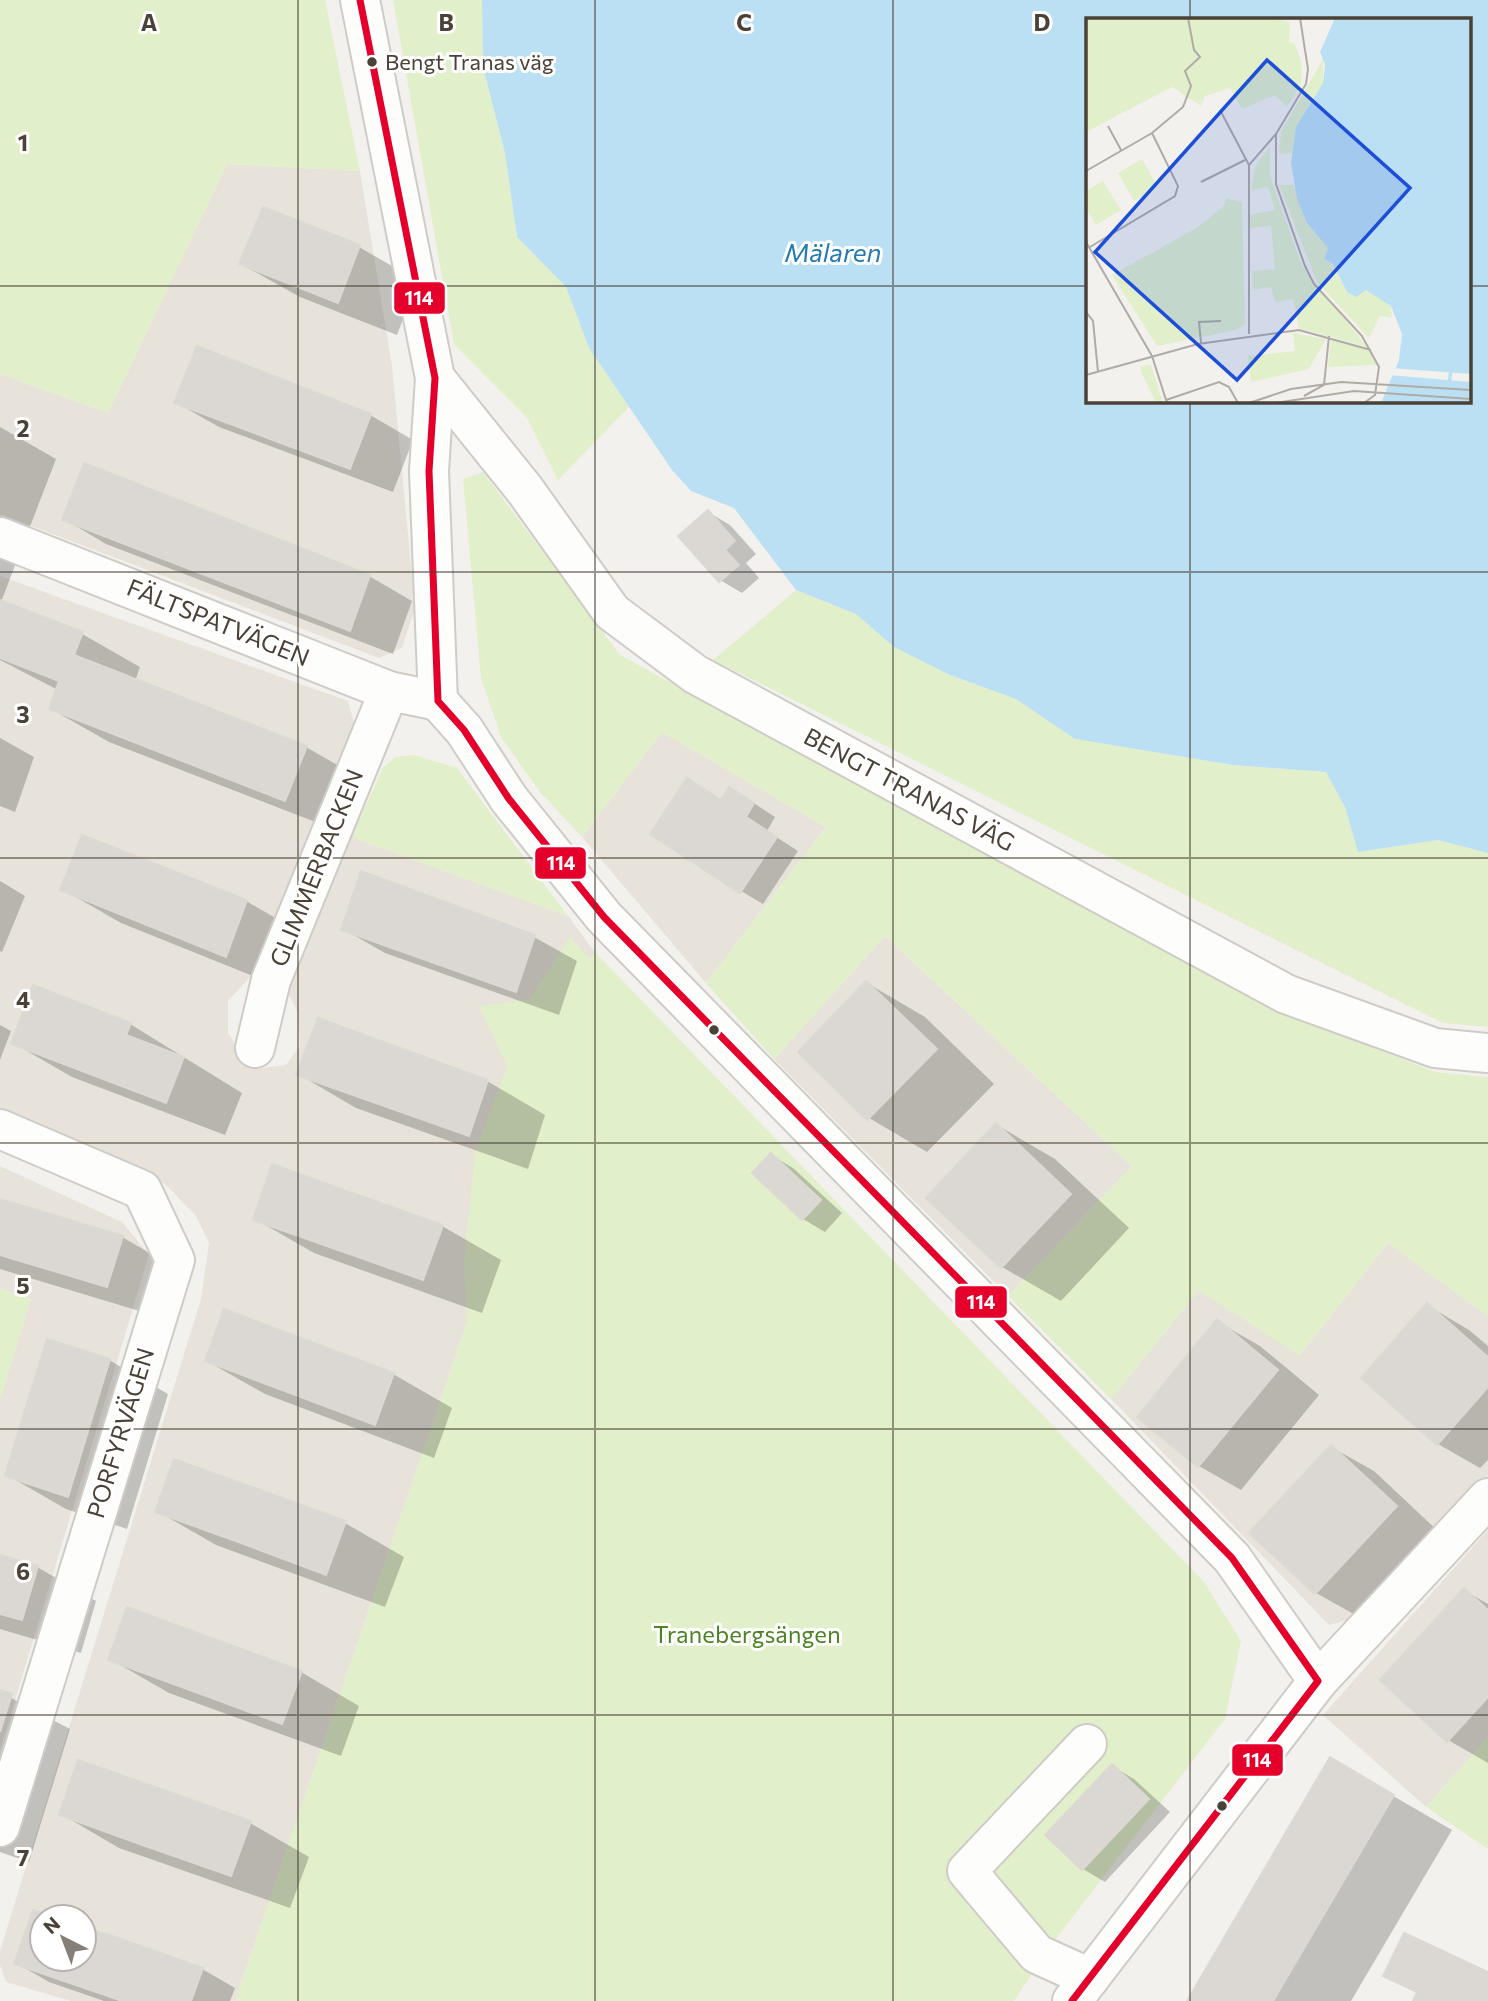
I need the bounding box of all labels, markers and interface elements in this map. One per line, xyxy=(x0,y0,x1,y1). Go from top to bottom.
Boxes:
text: A xyxy=(141,8,158,36)
text: B xyxy=(438,8,454,36)
text: C xyxy=(736,8,752,36)
text: D xyxy=(1034,8,1051,36)
inset map xyxy=(1086,18,1470,402)
place label: Bengt Tranas väg xyxy=(385,48,554,75)
marker: Bengt Tranas väg xyxy=(365,55,379,69)
text: 1 xyxy=(18,128,28,156)
water label: Mälaren xyxy=(785,236,881,267)
line badge: 114 xyxy=(393,281,446,315)
text: 114 xyxy=(405,286,434,309)
text: 2 xyxy=(16,414,30,442)
street label: FÄLTSPATVÄGEN xyxy=(123,572,314,671)
text: 3 xyxy=(16,700,30,728)
street label: BENGT TRANAS VÄG xyxy=(799,721,1020,857)
street label: GLIMMERBACKEN xyxy=(263,764,368,970)
line badge: 114 xyxy=(534,846,587,880)
text: 114 xyxy=(547,851,576,874)
text: 4 xyxy=(16,985,30,1013)
unlabelled marker xyxy=(707,1023,721,1037)
text: 5 xyxy=(16,1271,30,1299)
line badge: 114 xyxy=(954,1285,1008,1319)
text: 114 xyxy=(967,1290,996,1313)
street label: PORFYRVÄGEN xyxy=(80,1344,159,1521)
text: 6 xyxy=(16,1557,30,1585)
park label: Tranebergsängen xyxy=(653,1619,841,1648)
line badge: 114 xyxy=(1231,1743,1284,1777)
text: 114 xyxy=(1243,1748,1272,1771)
unlabelled marker xyxy=(1215,1799,1229,1813)
text: 7 xyxy=(17,1843,29,1871)
north arrow xyxy=(28,1903,98,1973)
text: N xyxy=(38,1912,64,1938)

